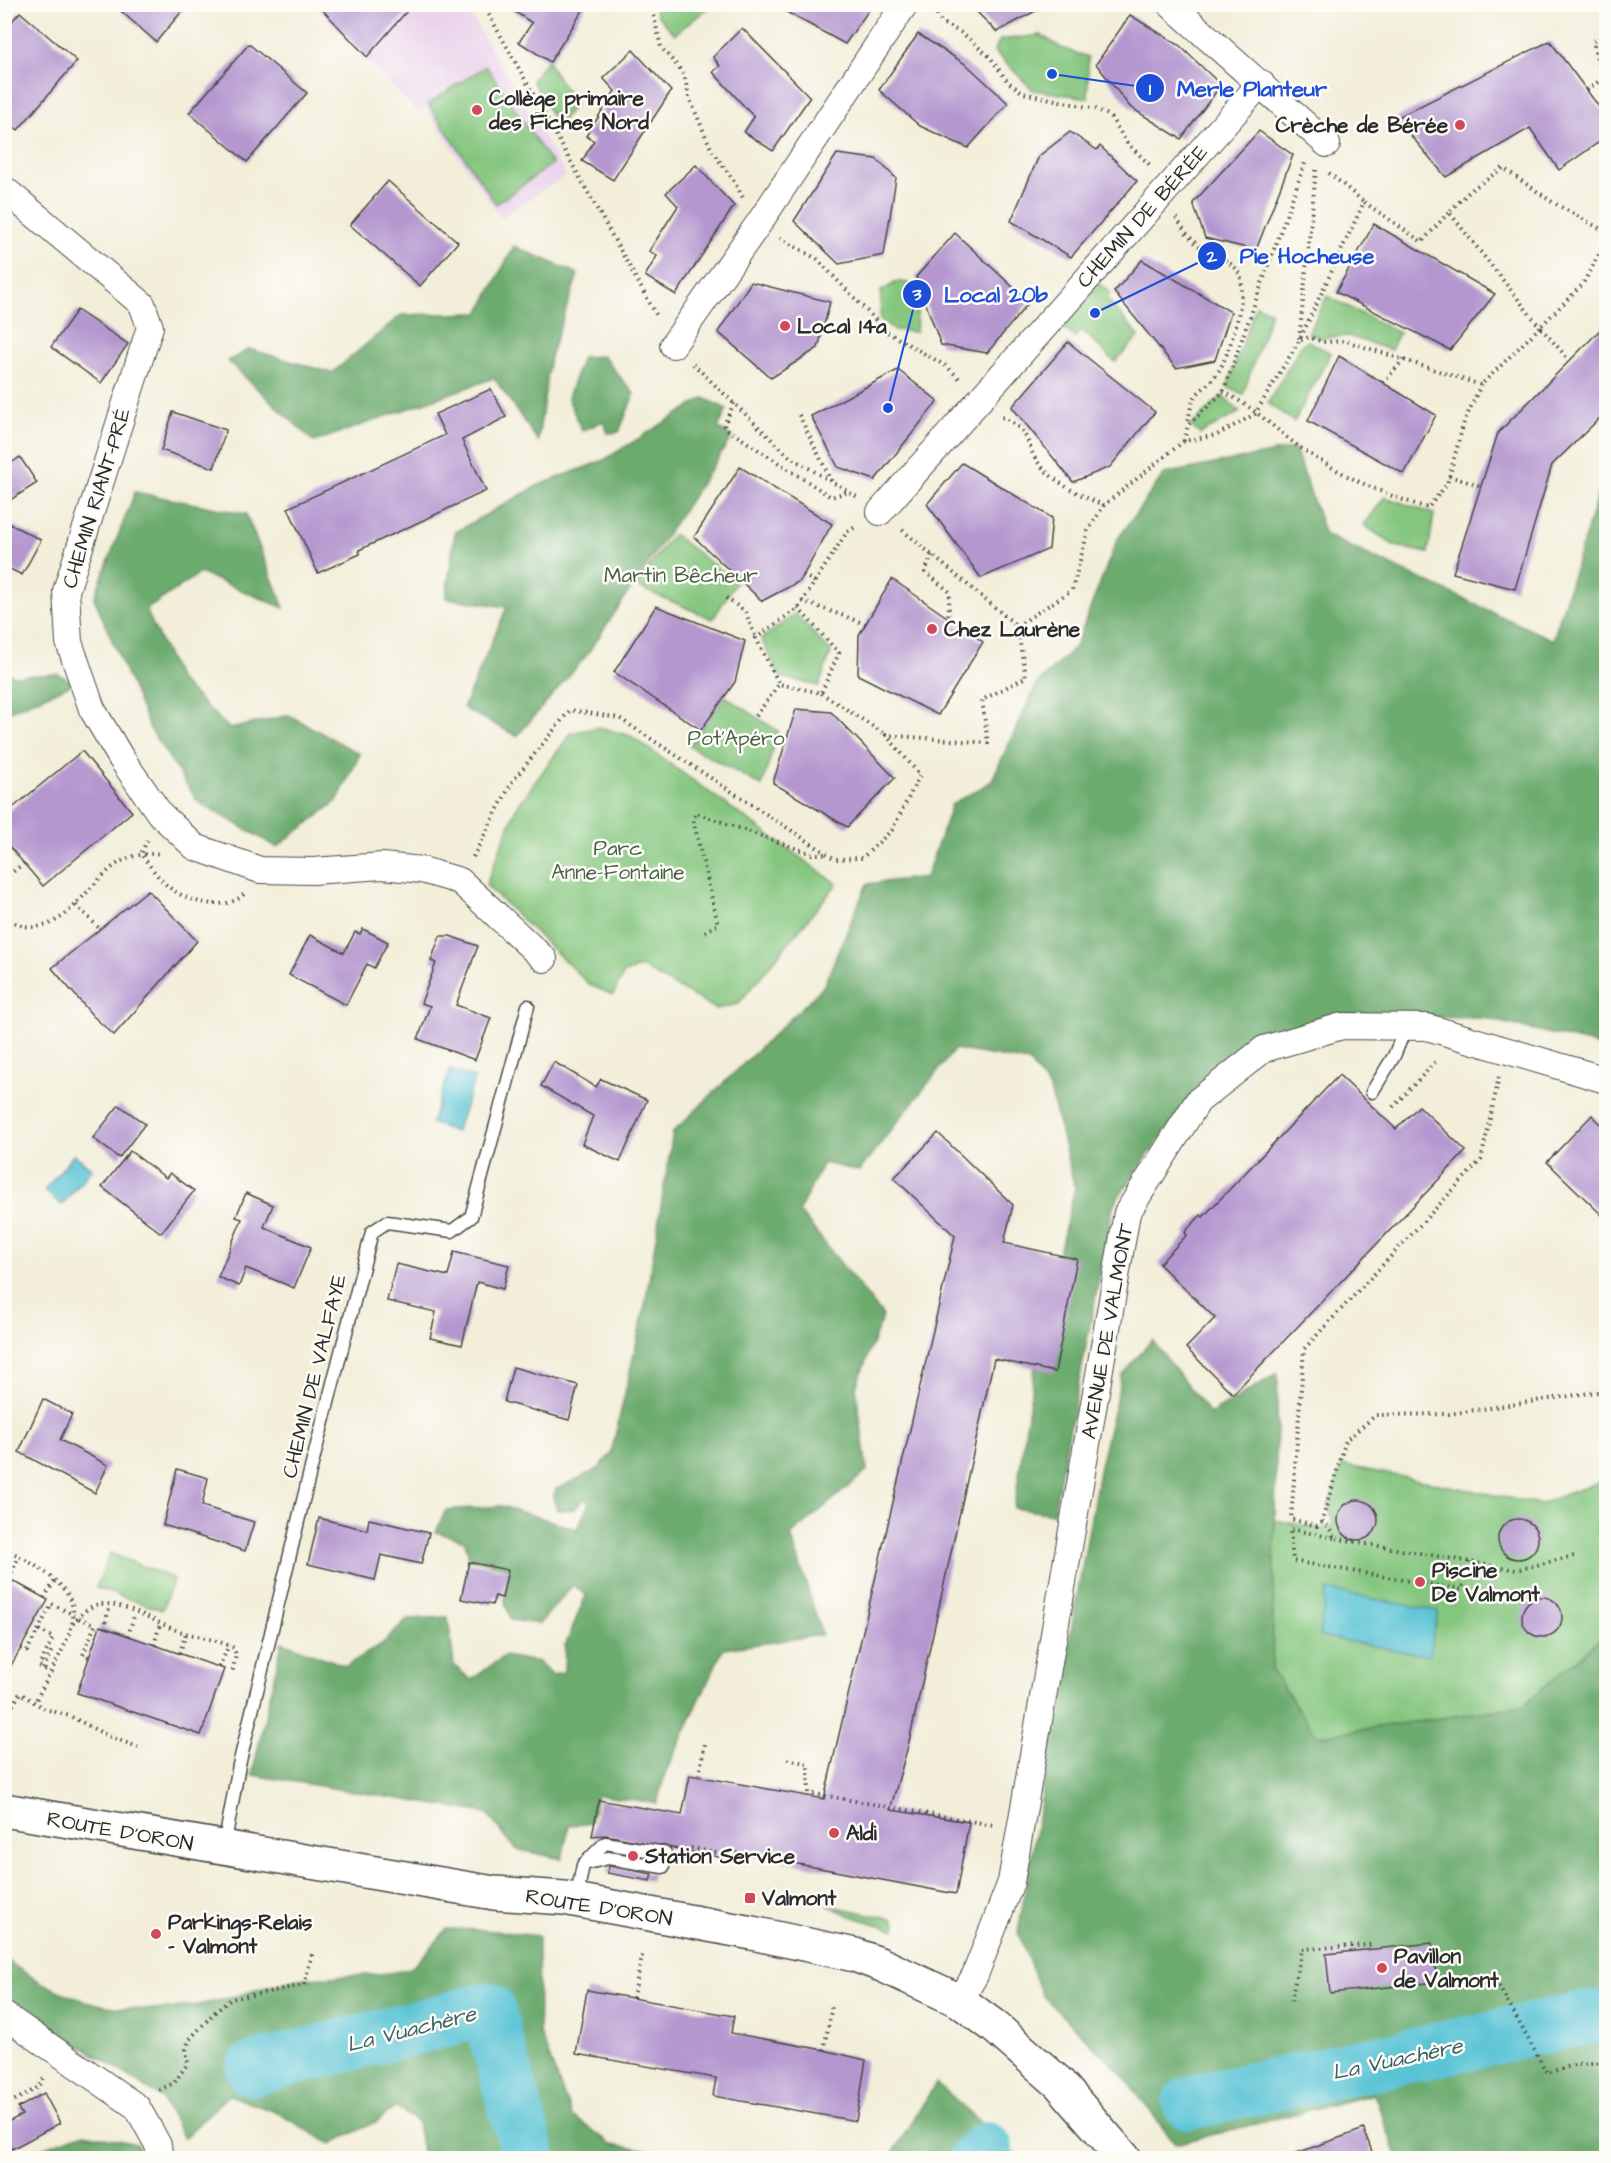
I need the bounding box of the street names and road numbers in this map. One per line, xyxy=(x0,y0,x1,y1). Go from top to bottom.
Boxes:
street label: CHEMIN DE BÉRÉE xyxy=(1070,138,1215,294)
street label: CHEMIN RIANT-PRÉ xyxy=(55,404,138,592)
street label: AVENUE DE VALMONT xyxy=(1074,1220,1141,1441)
street label: CHEMIN DE VALFAYE xyxy=(275,1270,354,1481)
street label: ROUTE D'ORON xyxy=(44,1804,195,1859)
street label: ROUTE D'ORON xyxy=(524,1882,674,1933)

